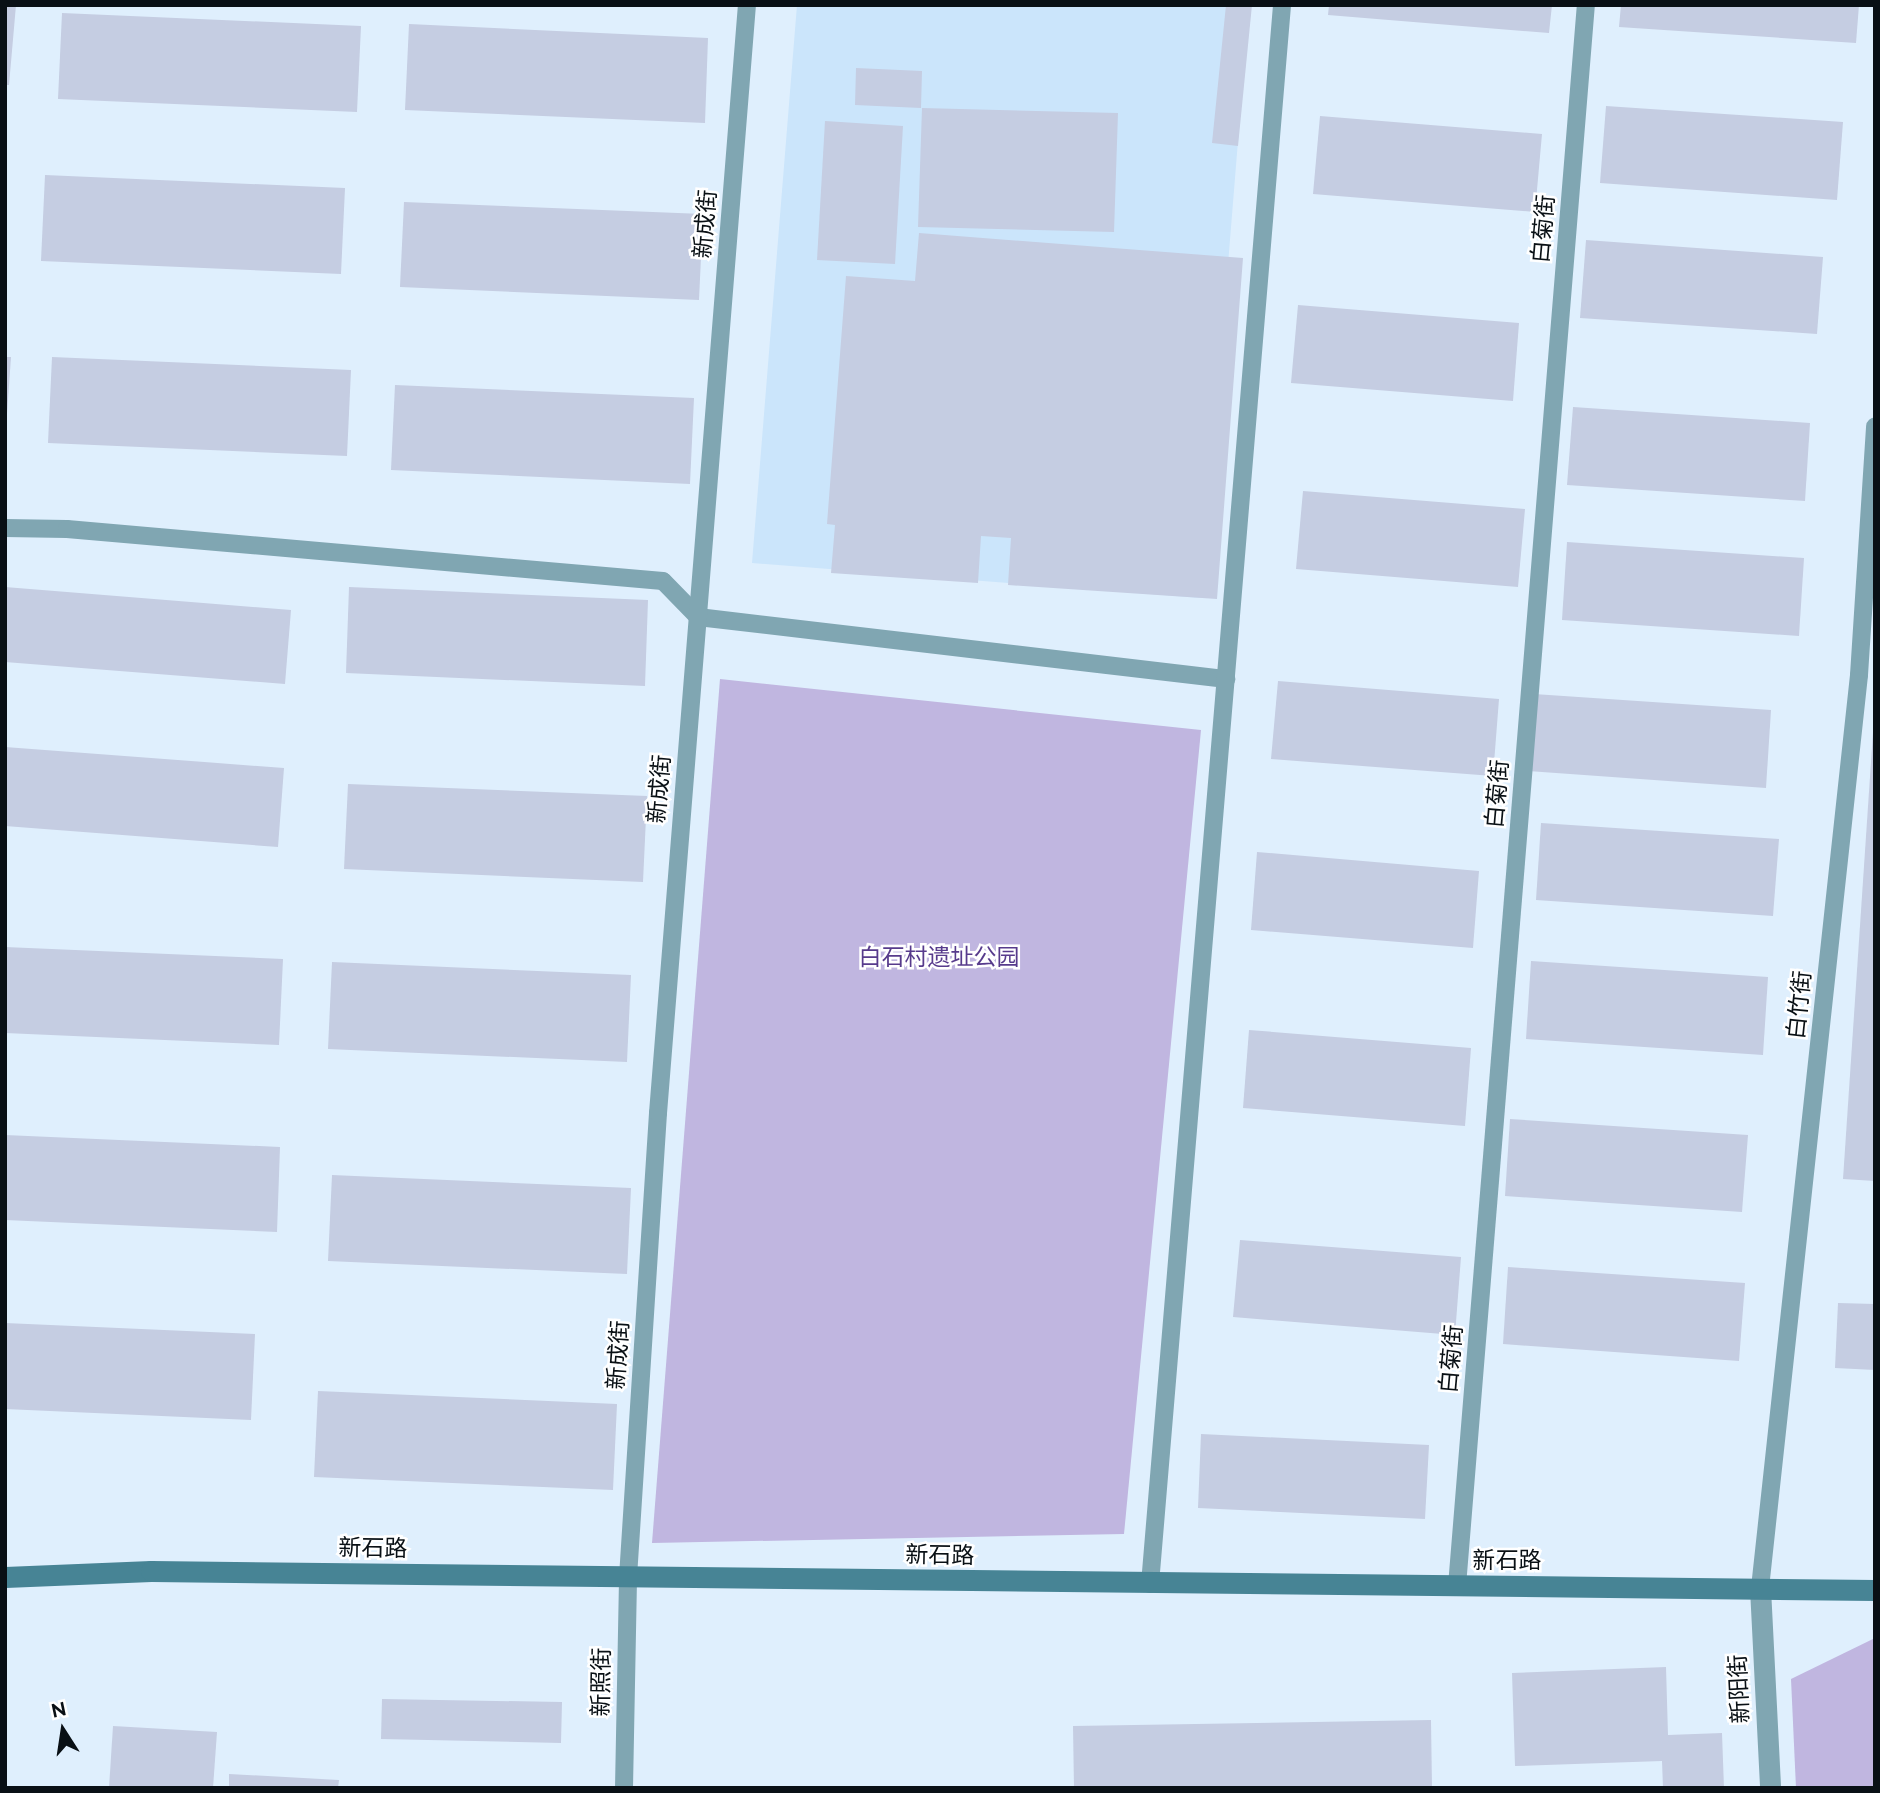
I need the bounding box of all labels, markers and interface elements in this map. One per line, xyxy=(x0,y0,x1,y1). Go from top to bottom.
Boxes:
street label: 新成街 xyxy=(688,188,722,260)
street label: 白菊街 xyxy=(1526,193,1560,265)
street label: 新成街 xyxy=(642,753,676,825)
street label: 白菊街 xyxy=(1480,758,1514,830)
park label: 白石村遗址公园 xyxy=(859,943,1019,971)
street label: 白竹街 xyxy=(1782,969,1816,1041)
street label: 新成街 xyxy=(602,1320,634,1390)
street label: 白菊街 xyxy=(1434,1323,1468,1395)
street label: 新石路 xyxy=(338,1534,408,1562)
street label: 新石路 xyxy=(905,1541,975,1569)
street label: 新石路 xyxy=(1473,1546,1541,1574)
street label: 新照街 xyxy=(587,1647,615,1717)
street label: 新阳街 xyxy=(1723,1654,1755,1724)
north arrow xyxy=(28,1695,98,1765)
text: N xyxy=(49,1697,68,1722)

